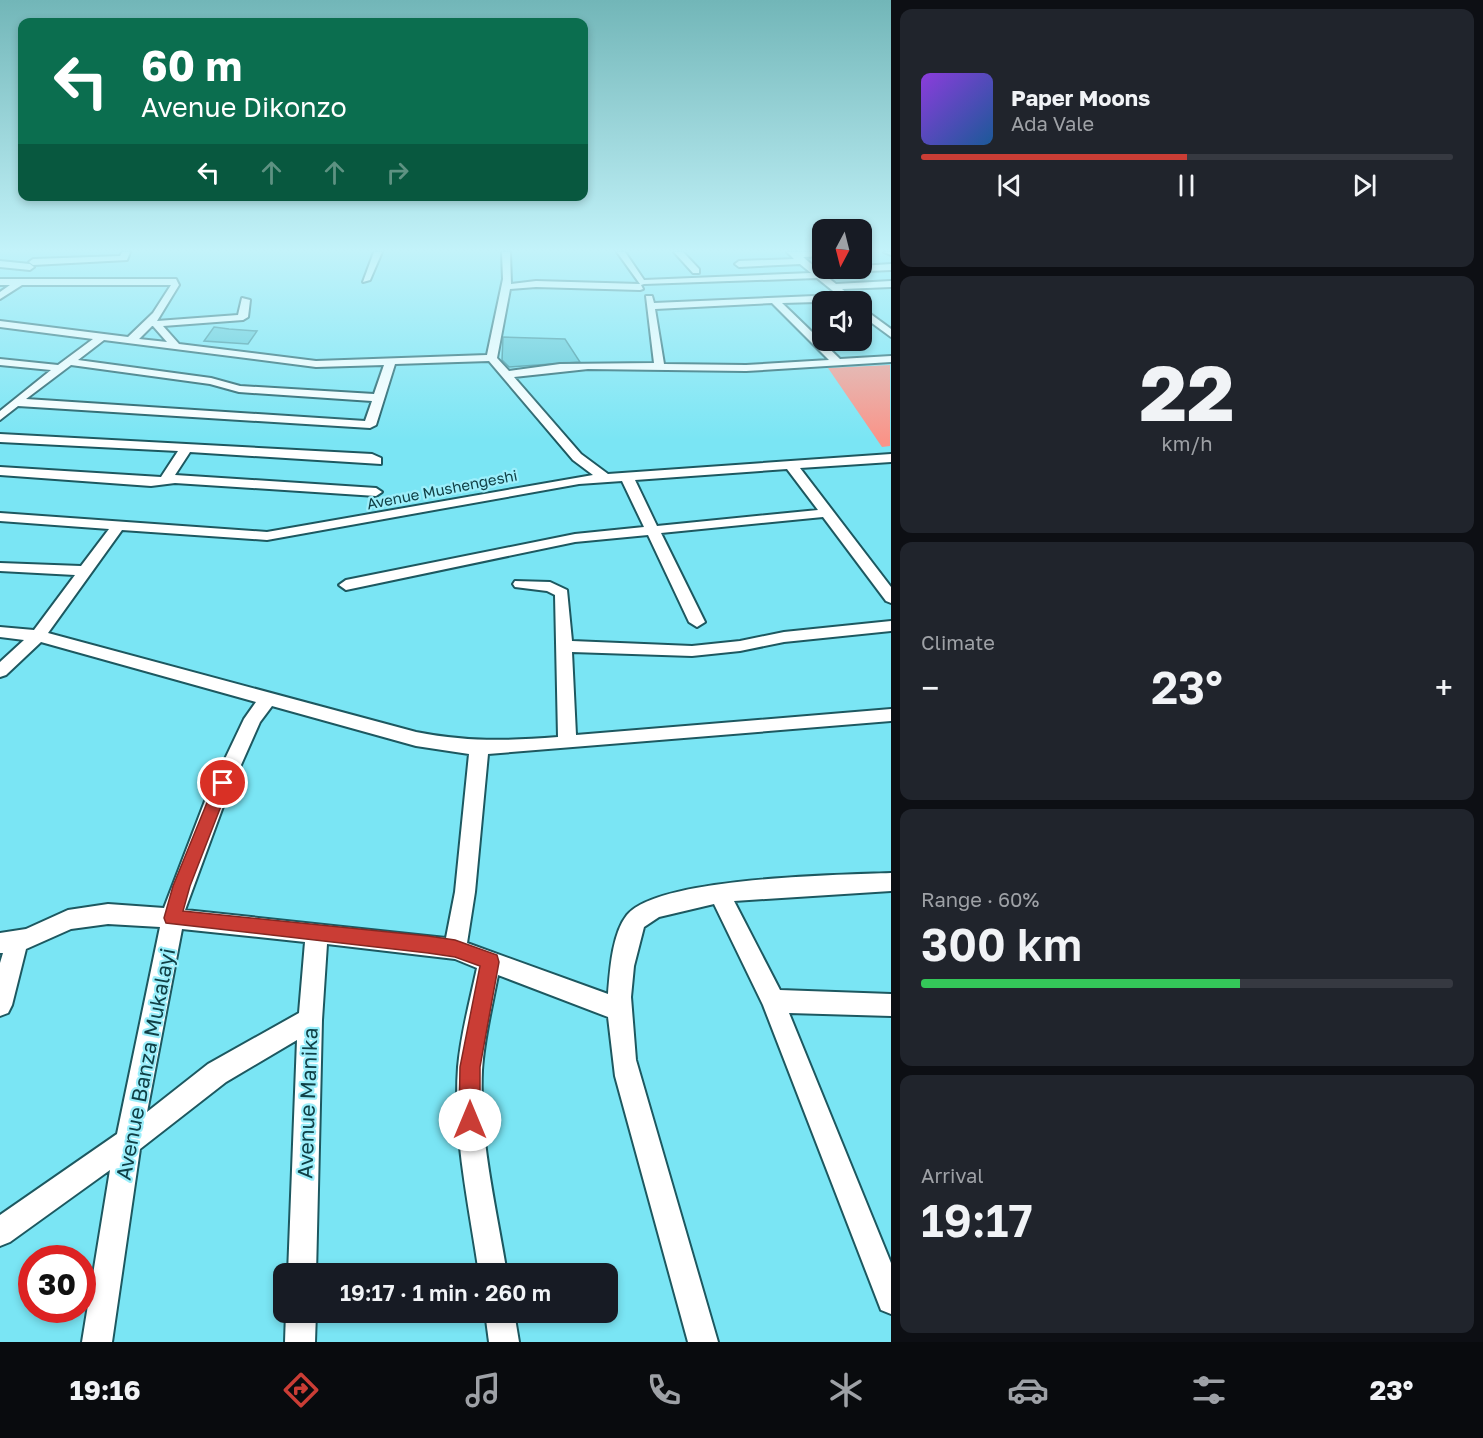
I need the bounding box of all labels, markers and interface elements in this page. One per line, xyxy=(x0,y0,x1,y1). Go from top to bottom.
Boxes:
text: 60 m xyxy=(141,40,242,90)
icon: left xyxy=(42,42,120,120)
text: Paper Moons xyxy=(1011,84,1150,111)
text: Avenue Dikonzo xyxy=(141,91,347,123)
text: Ada Vale xyxy=(1011,111,1094,135)
icon: left xyxy=(192,156,225,189)
icon: ahead xyxy=(255,156,288,189)
icon: ahead xyxy=(318,156,351,189)
icon: right xyxy=(381,156,414,189)
icon: previous xyxy=(993,169,1026,202)
icon: pause xyxy=(1170,169,1203,202)
icon: next xyxy=(1348,169,1381,202)
north arrow xyxy=(812,219,872,279)
map controls xyxy=(812,219,872,351)
button: sound xyxy=(812,291,872,351)
text: 22 xyxy=(1139,345,1235,438)
text: km/h xyxy=(1162,431,1212,455)
street label: Avenue Mushengeshi xyxy=(365,466,519,512)
text: Climate xyxy=(921,630,995,654)
text: 23° xyxy=(1151,660,1223,714)
text: − xyxy=(921,668,939,707)
text: + xyxy=(1435,668,1453,707)
pin xyxy=(197,757,248,808)
icon: arrive xyxy=(206,766,239,799)
text: Range · 60% xyxy=(921,887,1039,911)
text: 300 km xyxy=(921,917,1082,971)
street label: Avenue Banza Mukalayi xyxy=(110,946,180,1182)
street label: Avenue Manika xyxy=(291,1027,323,1179)
position arrow xyxy=(438,1088,502,1152)
text: Arrival xyxy=(921,1163,984,1187)
text: 19:17 xyxy=(921,1193,1033,1247)
speed limit sign: 30 xyxy=(18,1245,96,1323)
text: 19:17 · 1 min · 260 m xyxy=(340,1279,551,1306)
icon: directions xyxy=(280,1369,322,1411)
icon: music xyxy=(462,1369,504,1411)
icon: phone xyxy=(643,1369,685,1411)
icon: climate xyxy=(825,1369,867,1411)
icon: car xyxy=(1007,1369,1049,1411)
icon: filters xyxy=(1188,1369,1230,1411)
text: 19:16 xyxy=(70,1374,141,1406)
text: 23° xyxy=(1370,1374,1413,1406)

